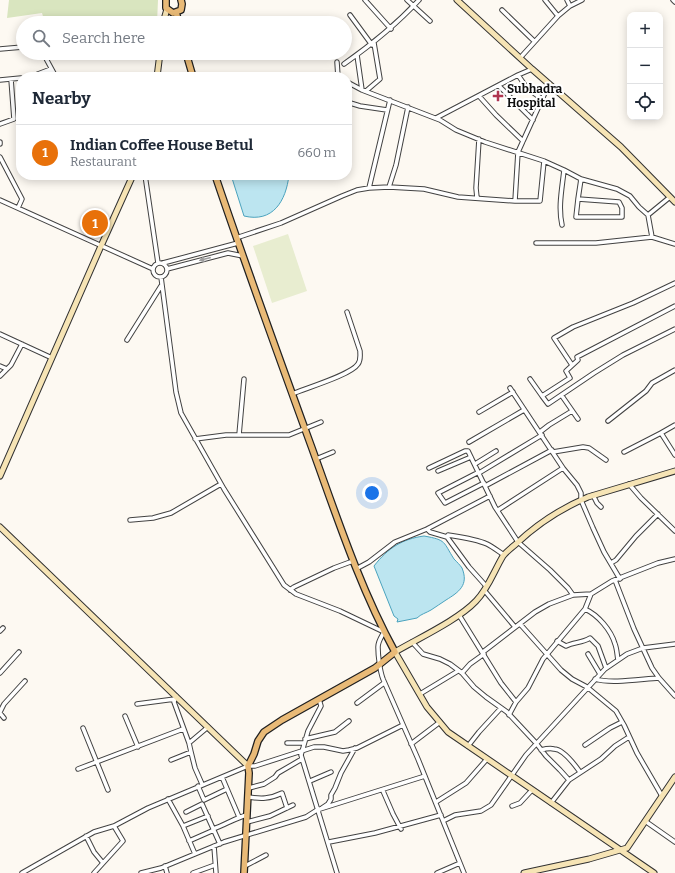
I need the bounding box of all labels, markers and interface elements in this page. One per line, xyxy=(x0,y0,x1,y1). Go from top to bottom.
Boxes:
map controls xyxy=(627,12,663,120)
button: + xyxy=(627,12,663,48)
search box xyxy=(16,16,352,60)
icon: search xyxy=(30,27,52,49)
text: Search here xyxy=(62,29,145,47)
button: − xyxy=(627,48,663,84)
place label: Subhadra Hospital xyxy=(507,82,563,110)
button: locate xyxy=(627,84,663,120)
text: Nearby xyxy=(32,88,91,109)
marker: Subhadra Hospital xyxy=(492,90,504,102)
text: Indian Coffee House Betul xyxy=(70,136,253,154)
text: 1 xyxy=(42,145,48,160)
text: 660 m xyxy=(297,145,336,160)
text: Restaurant xyxy=(70,154,137,169)
pin: 1 xyxy=(82,208,108,238)
one-way arrow xyxy=(199,256,211,262)
your location xyxy=(362,483,382,503)

